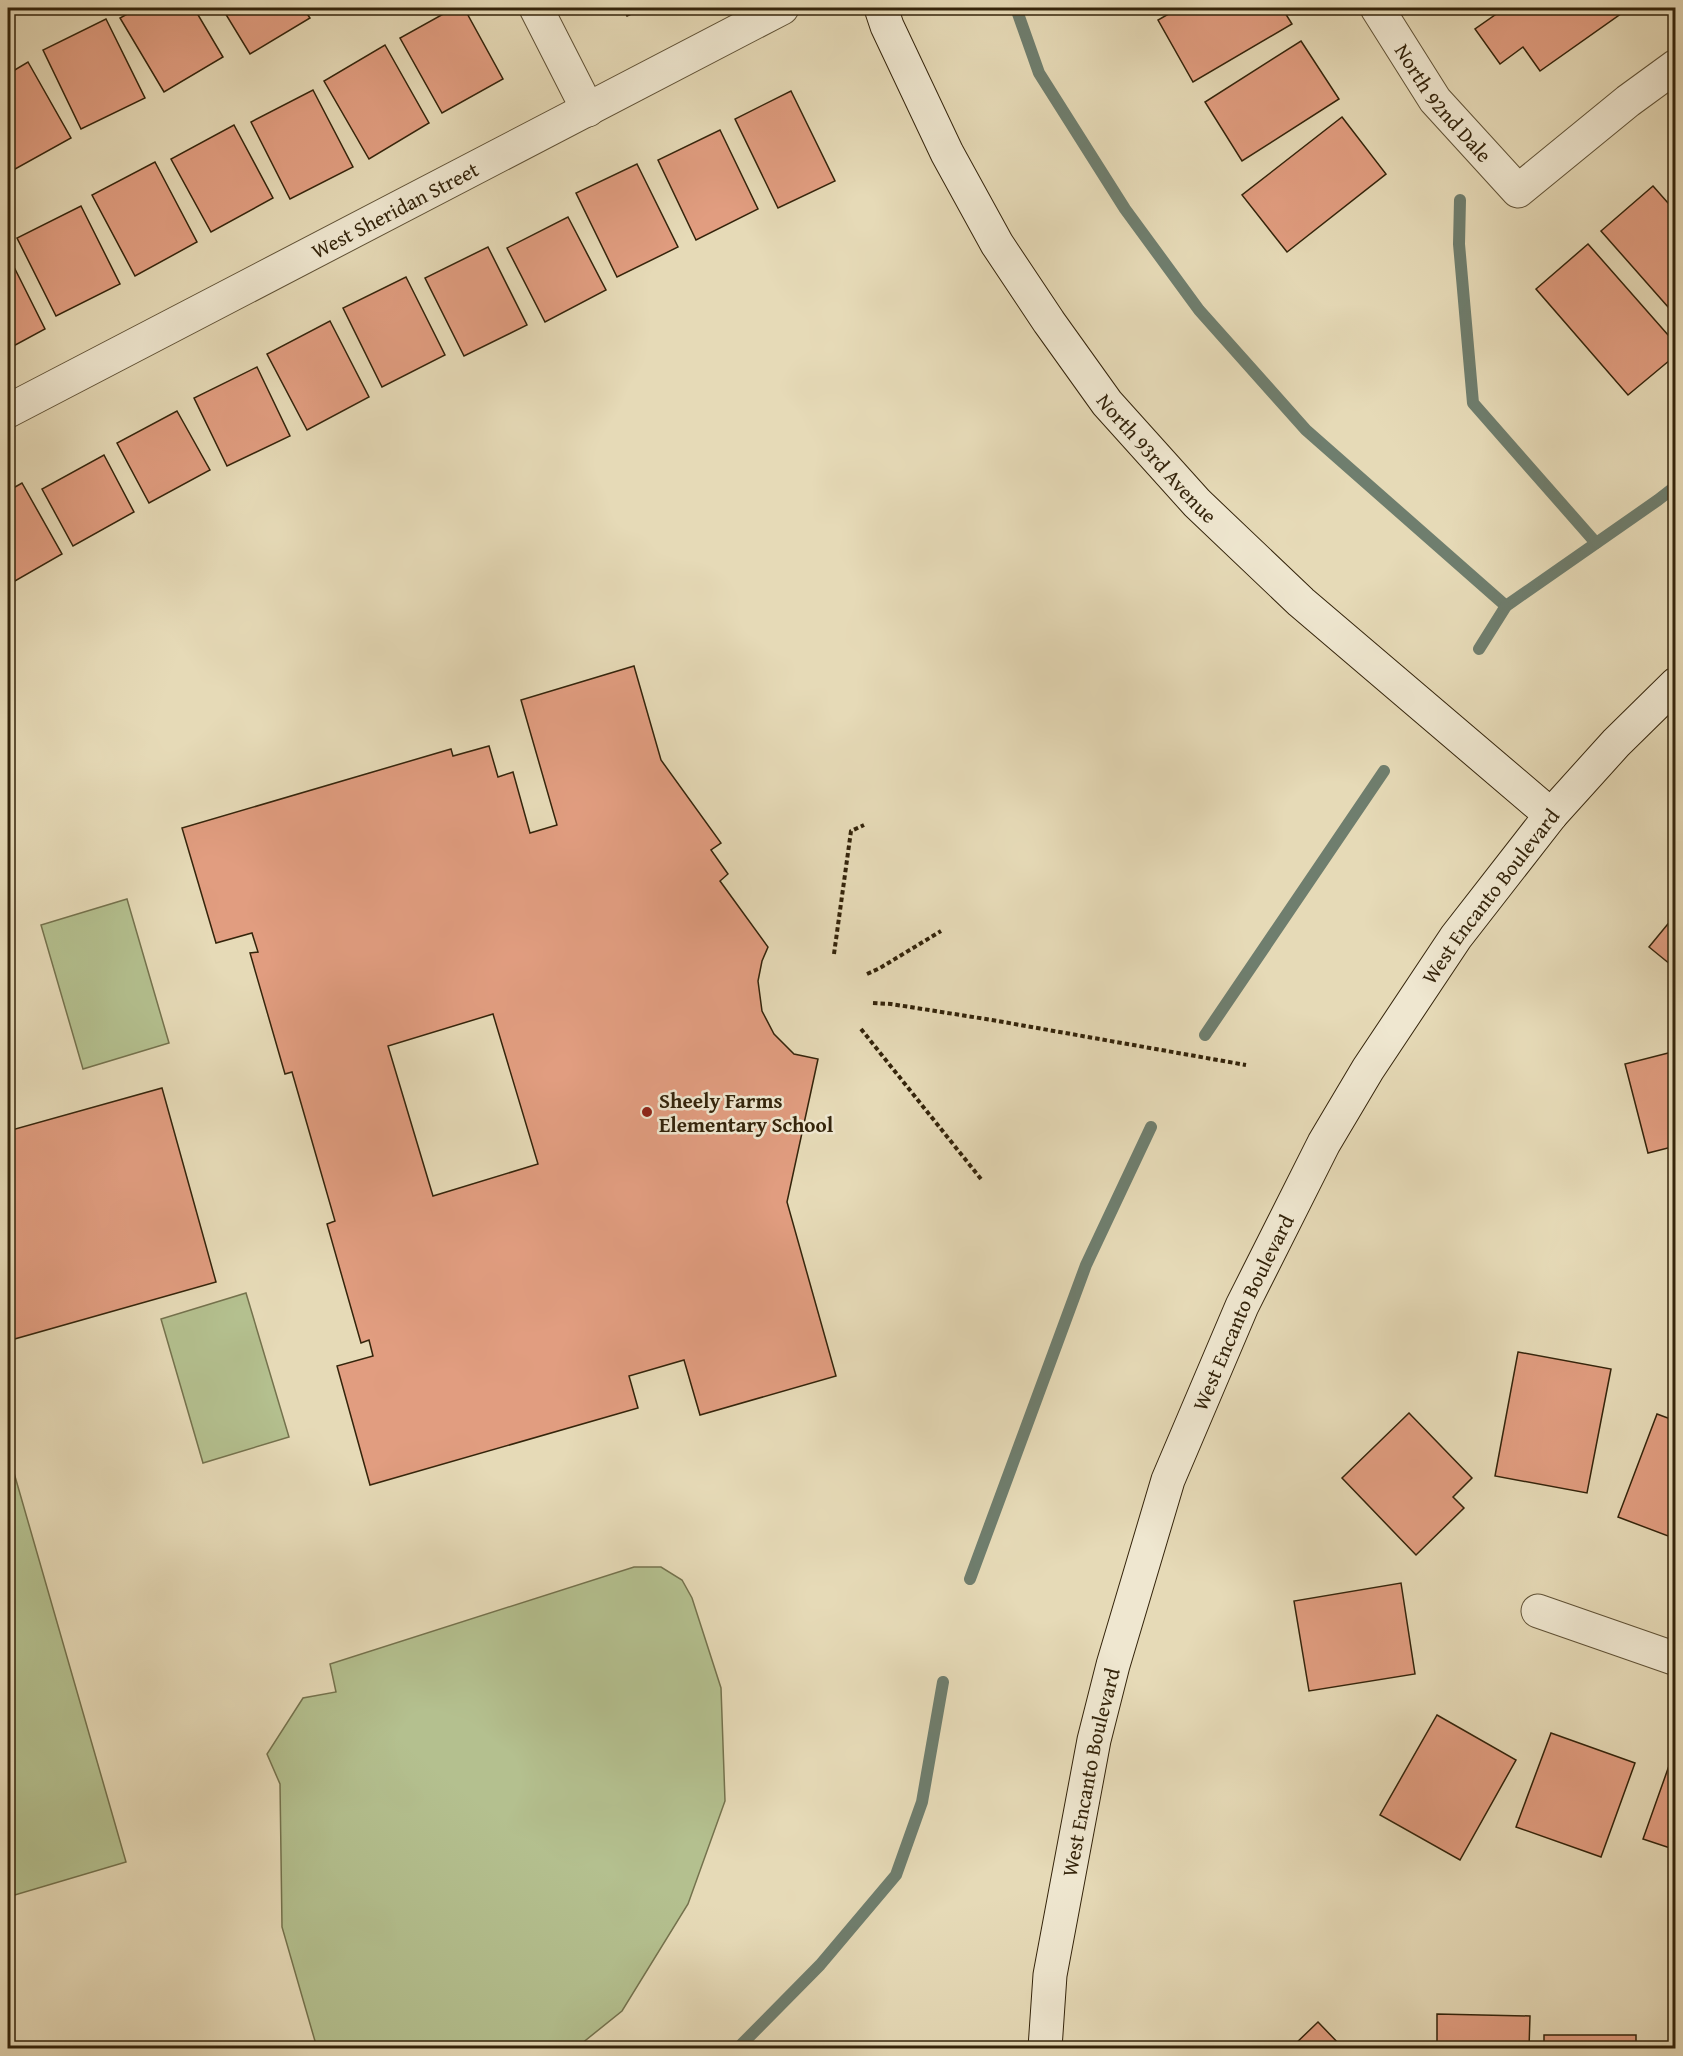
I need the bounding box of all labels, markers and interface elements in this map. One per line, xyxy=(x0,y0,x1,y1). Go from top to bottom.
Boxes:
street label: North 92nd Dale xyxy=(1388,37,1500,169)
street label: West Sheridan Street xyxy=(306,153,484,266)
street label: North 93rd Avenue xyxy=(1089,387,1224,530)
street label: West Encanto Boulevard xyxy=(1413,801,1567,990)
place label: Sheely Farms Elementary School xyxy=(659,1085,834,1140)
marker: Sheely Farms Elementary School xyxy=(640,1105,654,1119)
street label: West Encanto Boulevard xyxy=(1184,1208,1301,1415)
street label: West Encanto Boulevard xyxy=(1053,1663,1127,1879)

